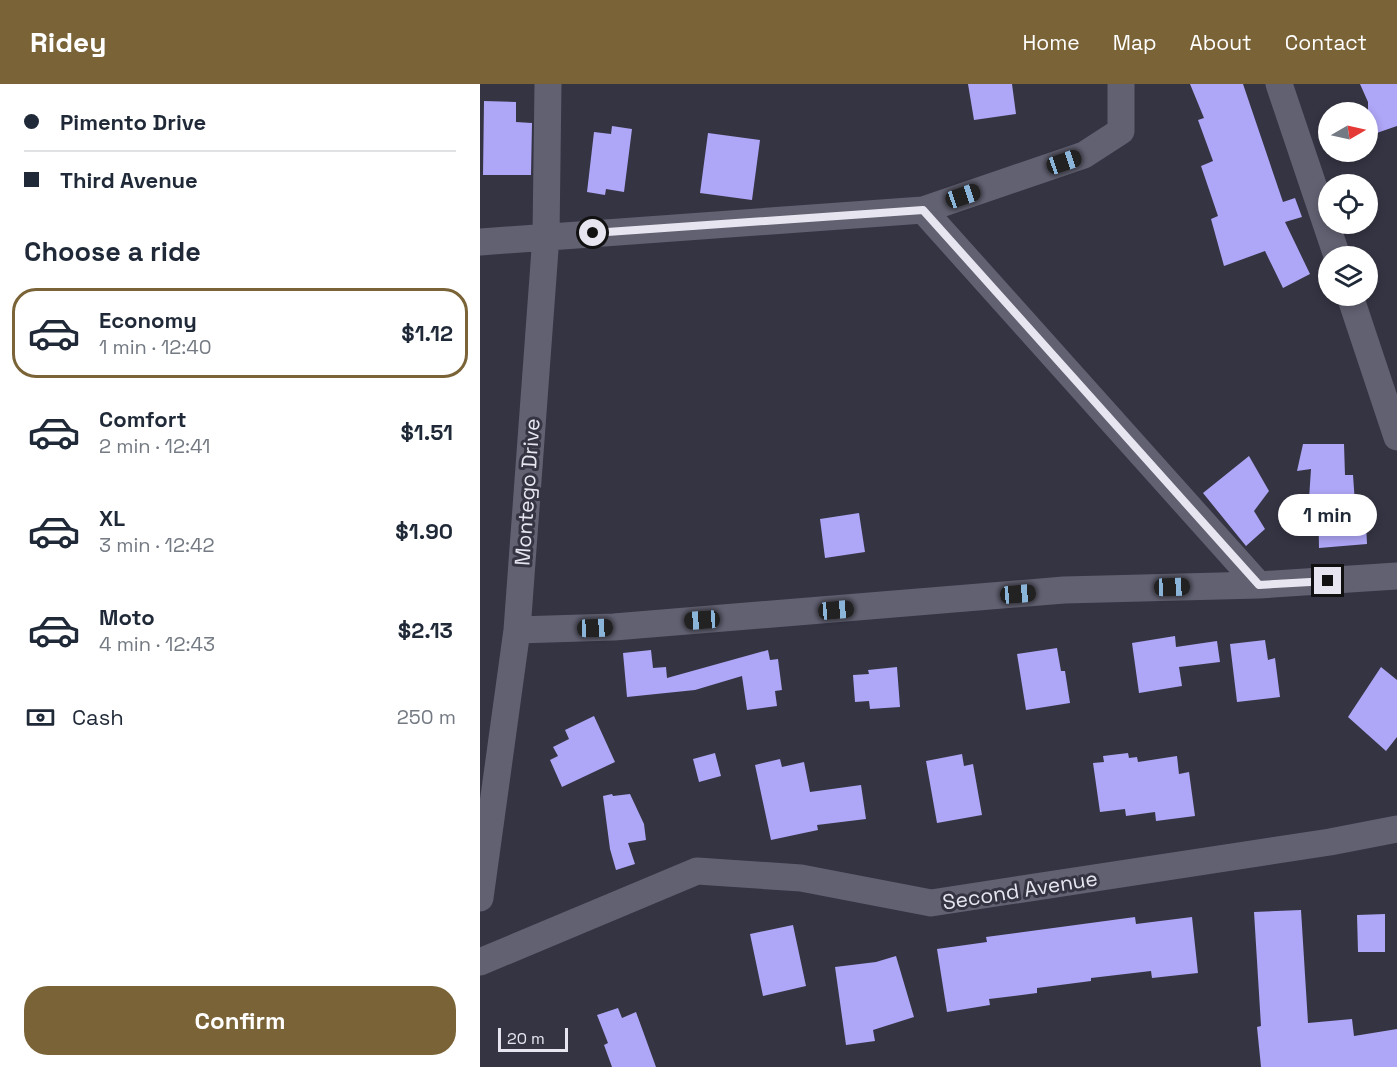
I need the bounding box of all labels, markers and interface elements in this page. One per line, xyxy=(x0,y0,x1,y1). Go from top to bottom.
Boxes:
text: Ridey xyxy=(30,24,106,60)
text: Home xyxy=(1022,29,1080,56)
text: Map xyxy=(1113,29,1157,56)
text: About xyxy=(1190,29,1252,56)
text: Contact xyxy=(1285,29,1367,56)
north arrow xyxy=(1318,102,1378,162)
map controls xyxy=(1318,102,1378,306)
text: Pimento Drive xyxy=(60,108,206,136)
car xyxy=(1044,148,1084,176)
text: Third Avenue xyxy=(60,166,198,194)
button: locate xyxy=(1318,174,1378,234)
car xyxy=(943,182,983,210)
route start xyxy=(579,219,606,246)
text: Choose a ride xyxy=(24,234,201,269)
button: layers xyxy=(1318,246,1378,306)
icon: car xyxy=(27,306,81,360)
text: Economy xyxy=(99,306,197,334)
text: $1.12 xyxy=(401,319,453,347)
text: 1 min · 12:40 xyxy=(99,334,212,360)
icon: car xyxy=(27,405,81,459)
text: Comfort xyxy=(99,405,187,433)
street label: Montego Drive xyxy=(508,417,546,567)
text: $1.51 xyxy=(400,418,453,446)
text: 2 min · 12:41 xyxy=(99,433,210,459)
callout: 1 min xyxy=(1278,494,1378,536)
text: 1 min xyxy=(1303,502,1352,528)
icon: car xyxy=(27,504,81,558)
text: XL xyxy=(99,504,125,532)
text: $1.90 xyxy=(395,517,453,545)
text: 3 min · 12:42 xyxy=(99,532,215,558)
route end xyxy=(1314,567,1341,594)
car xyxy=(1154,577,1190,597)
car xyxy=(999,583,1037,605)
car xyxy=(817,599,855,621)
icon: car xyxy=(27,603,81,657)
text: Moto xyxy=(99,603,155,631)
car xyxy=(683,610,721,630)
text: $2.13 xyxy=(398,616,453,644)
car xyxy=(577,618,613,638)
text: 4 min · 12:43 xyxy=(99,631,215,657)
icon: cash xyxy=(24,701,57,734)
text: Cash xyxy=(72,703,124,731)
text: 250 m xyxy=(397,704,456,730)
street label: Second Avenue xyxy=(941,864,1099,916)
button: Confirm xyxy=(24,986,456,1055)
scale bar xyxy=(498,1025,568,1052)
text: 20 m xyxy=(507,1028,545,1049)

